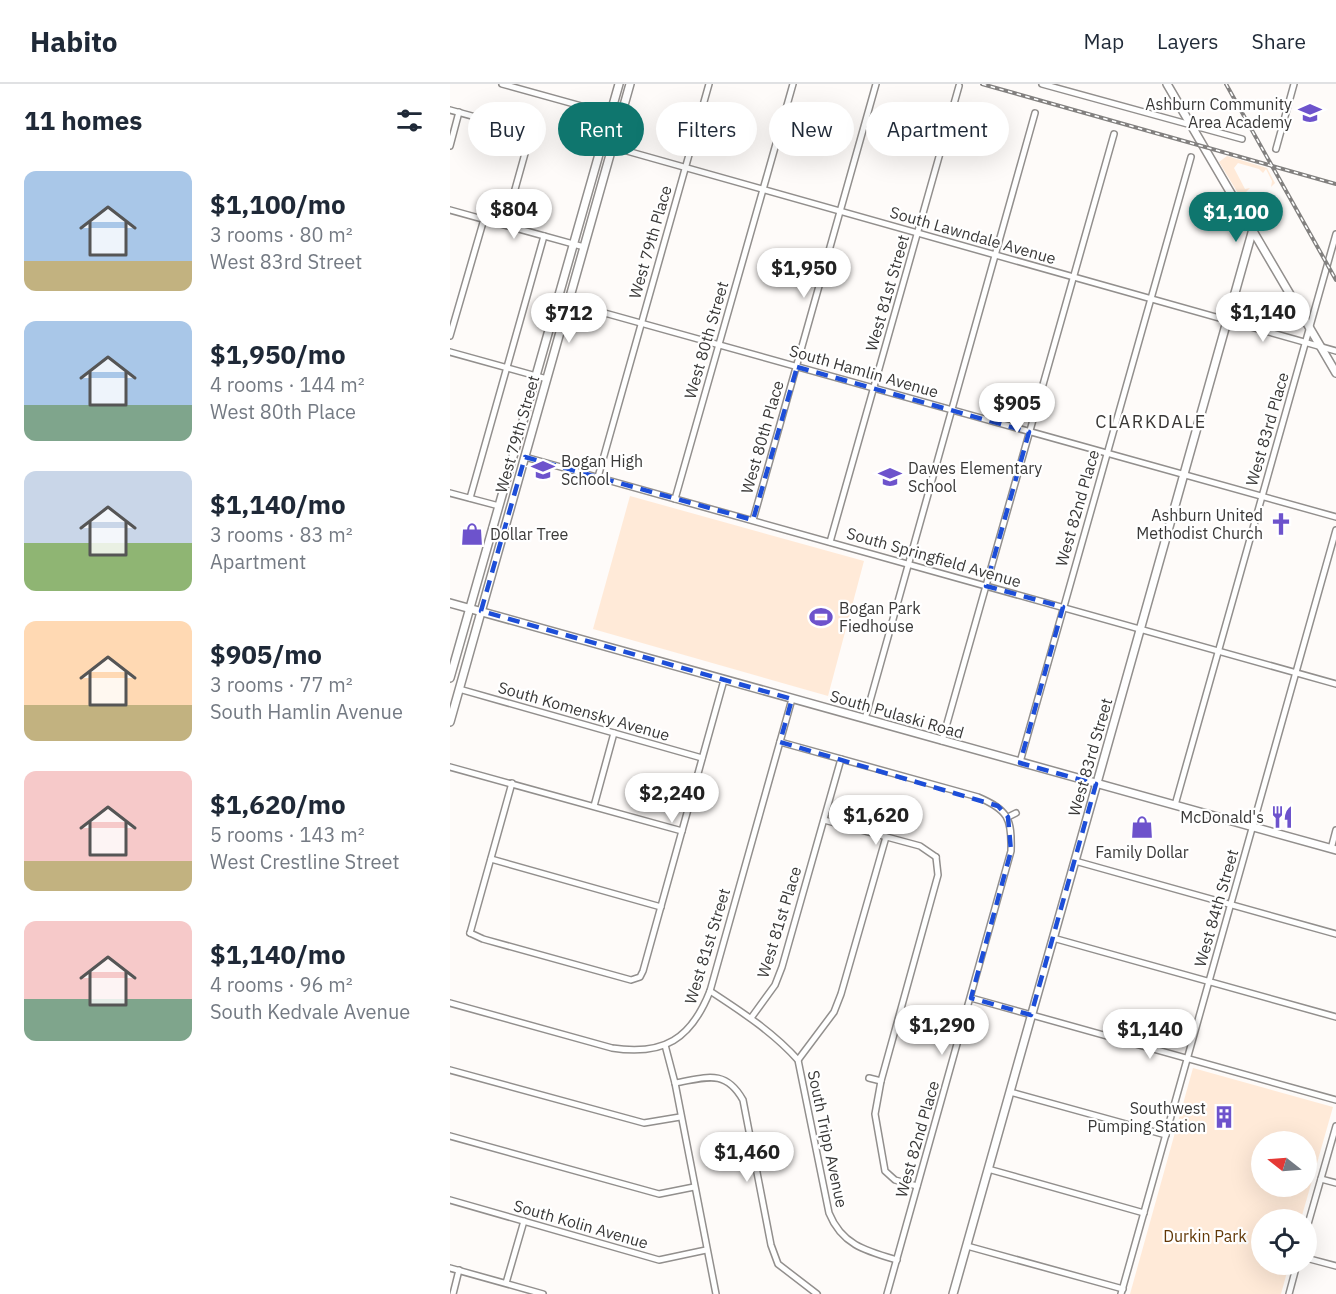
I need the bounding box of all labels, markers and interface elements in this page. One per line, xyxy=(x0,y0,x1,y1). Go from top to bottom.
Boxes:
text: Habito xyxy=(30,23,118,60)
text: Map xyxy=(1084,27,1124,55)
text: Layers xyxy=(1157,27,1219,55)
text: Share xyxy=(1252,27,1306,55)
place label: Ashburn Community Area Academy xyxy=(1145,94,1292,132)
school or university icon: Ashburn Community Area Academy xyxy=(1297,100,1323,126)
chip: Buy xyxy=(468,102,546,156)
chip: Rent xyxy=(558,102,644,156)
chip: Filters xyxy=(656,102,757,156)
chip: New xyxy=(769,102,854,156)
chip: Apartment xyxy=(866,102,1009,156)
text: 11 homes xyxy=(24,103,142,137)
icon: filters xyxy=(393,104,426,137)
street label: West 79th Place xyxy=(624,183,676,301)
text: $1,100/mo xyxy=(210,187,346,221)
pin: $804 xyxy=(478,189,550,240)
pin: $1,100 xyxy=(1187,192,1285,243)
icon: home xyxy=(72,195,144,267)
text: $804 xyxy=(490,195,538,222)
text: $1,100 xyxy=(1203,198,1269,225)
street label: South Lawndale Avenue xyxy=(888,202,1059,268)
text: 3 rooms · 80 m² xyxy=(210,221,353,248)
street label: West 81st Street xyxy=(861,233,913,353)
text: West 83rd Street xyxy=(210,248,362,275)
pin: $1,950 xyxy=(755,248,853,299)
text: $1,950 xyxy=(771,254,837,281)
street label: West 80th Street xyxy=(680,279,732,401)
pin: $1,140 xyxy=(1214,292,1312,343)
pin: $712 xyxy=(533,293,605,344)
text: $1,140 xyxy=(1230,298,1296,325)
text: $712 xyxy=(545,299,593,326)
text: $1,950/mo xyxy=(210,337,346,371)
street label: South Hamlin Avenue xyxy=(787,340,941,402)
icon: home xyxy=(72,345,144,417)
street label: West 83rd Place xyxy=(1241,370,1293,488)
text: 4 rooms · 144 m² xyxy=(210,371,365,398)
street label: West 79th Street xyxy=(491,373,543,495)
street label: West 80th Place xyxy=(736,378,788,496)
pin: $905 xyxy=(981,383,1053,434)
text: $905 xyxy=(993,389,1041,416)
text: West 80th Place xyxy=(210,398,356,425)
district label: CLARKDALE xyxy=(1095,410,1207,433)
street label: West 82nd Place xyxy=(1051,447,1103,569)
place label: Bogan High School xyxy=(561,451,643,489)
school or university icon: Bogan High School xyxy=(530,457,556,483)
place label: Dawes Elementary School xyxy=(908,458,1042,496)
school or university icon: Dawes Elementary School xyxy=(877,464,903,490)
text: $1,140/mo xyxy=(210,487,346,521)
icon: home xyxy=(72,495,144,567)
place label: Ashburn United Methodist Church xyxy=(1136,505,1263,543)
church icon: Ashburn United Methodist Church xyxy=(1268,511,1294,537)
text: 3 rooms · 83 m² xyxy=(210,521,353,548)
shop icon: Dollar Tree xyxy=(459,521,485,547)
street label: South Springfield Avenue xyxy=(844,523,1024,592)
place label: Dollar Tree xyxy=(490,524,569,544)
text: Apartment xyxy=(210,548,306,575)
place label: Bogan Park Fiedhouse xyxy=(839,598,921,636)
sports icon: Bogan Park Fiedhouse xyxy=(808,604,834,630)
text: $905/mo xyxy=(210,637,322,671)
icon: home xyxy=(72,645,144,717)
text: 3 rooms · 77 m² xyxy=(210,671,353,698)
street label: South Komensky Avenue xyxy=(496,677,672,745)
street label: South Pulaski Road xyxy=(828,685,966,743)
street label: West 83rd Street xyxy=(1064,696,1116,818)
text: South Hamlin Avenue xyxy=(210,698,403,725)
pin: $2,240 xyxy=(623,773,721,824)
text: $2,240 xyxy=(639,779,705,806)
text: $1,620/mo xyxy=(210,787,346,821)
icon: home xyxy=(72,795,144,867)
pin: $1,620 xyxy=(827,795,925,846)
text: $1,620 xyxy=(843,801,909,828)
restaurant icon: McDonald's xyxy=(1269,804,1295,830)
place label: McDonald's xyxy=(1180,807,1264,827)
shop icon: Family Dollar xyxy=(1129,814,1155,840)
text: 5 rooms · 143 m² xyxy=(210,821,365,848)
place label: Family Dollar xyxy=(1095,842,1189,862)
street label: West 84th Street xyxy=(1190,847,1242,969)
text: West Crestline Street xyxy=(210,848,399,875)
street label: West 81st Place xyxy=(753,864,806,980)
street label: West 81st Street xyxy=(680,886,734,1006)
text: $1,140/mo xyxy=(210,937,346,971)
icon: home xyxy=(72,945,144,1017)
text: 4 rooms · 96 m² xyxy=(210,971,353,998)
text: South Kedvale Avenue xyxy=(210,998,410,1025)
pin: $1,290 xyxy=(893,1005,991,1056)
pin: $1,140 xyxy=(1101,1009,1199,1060)
text: $1,290 xyxy=(909,1011,975,1038)
text: $1,140 xyxy=(1117,1015,1183,1042)
street label: South Tripp Avenue xyxy=(804,1069,852,1210)
street label: West 82nd Place xyxy=(891,1078,943,1200)
place label: Southwest Pumping Station xyxy=(1088,1098,1206,1136)
building icon: Southwest Pumping Station xyxy=(1211,1104,1237,1130)
north arrow xyxy=(1251,1131,1317,1197)
map controls xyxy=(1251,1131,1317,1275)
pin: $1,460 xyxy=(698,1132,796,1183)
text: $1,460 xyxy=(714,1138,780,1165)
street label: South Kolin Avenue xyxy=(511,1195,651,1253)
button: locate xyxy=(1251,1209,1317,1275)
park label: Durkin Park xyxy=(1163,1226,1247,1246)

